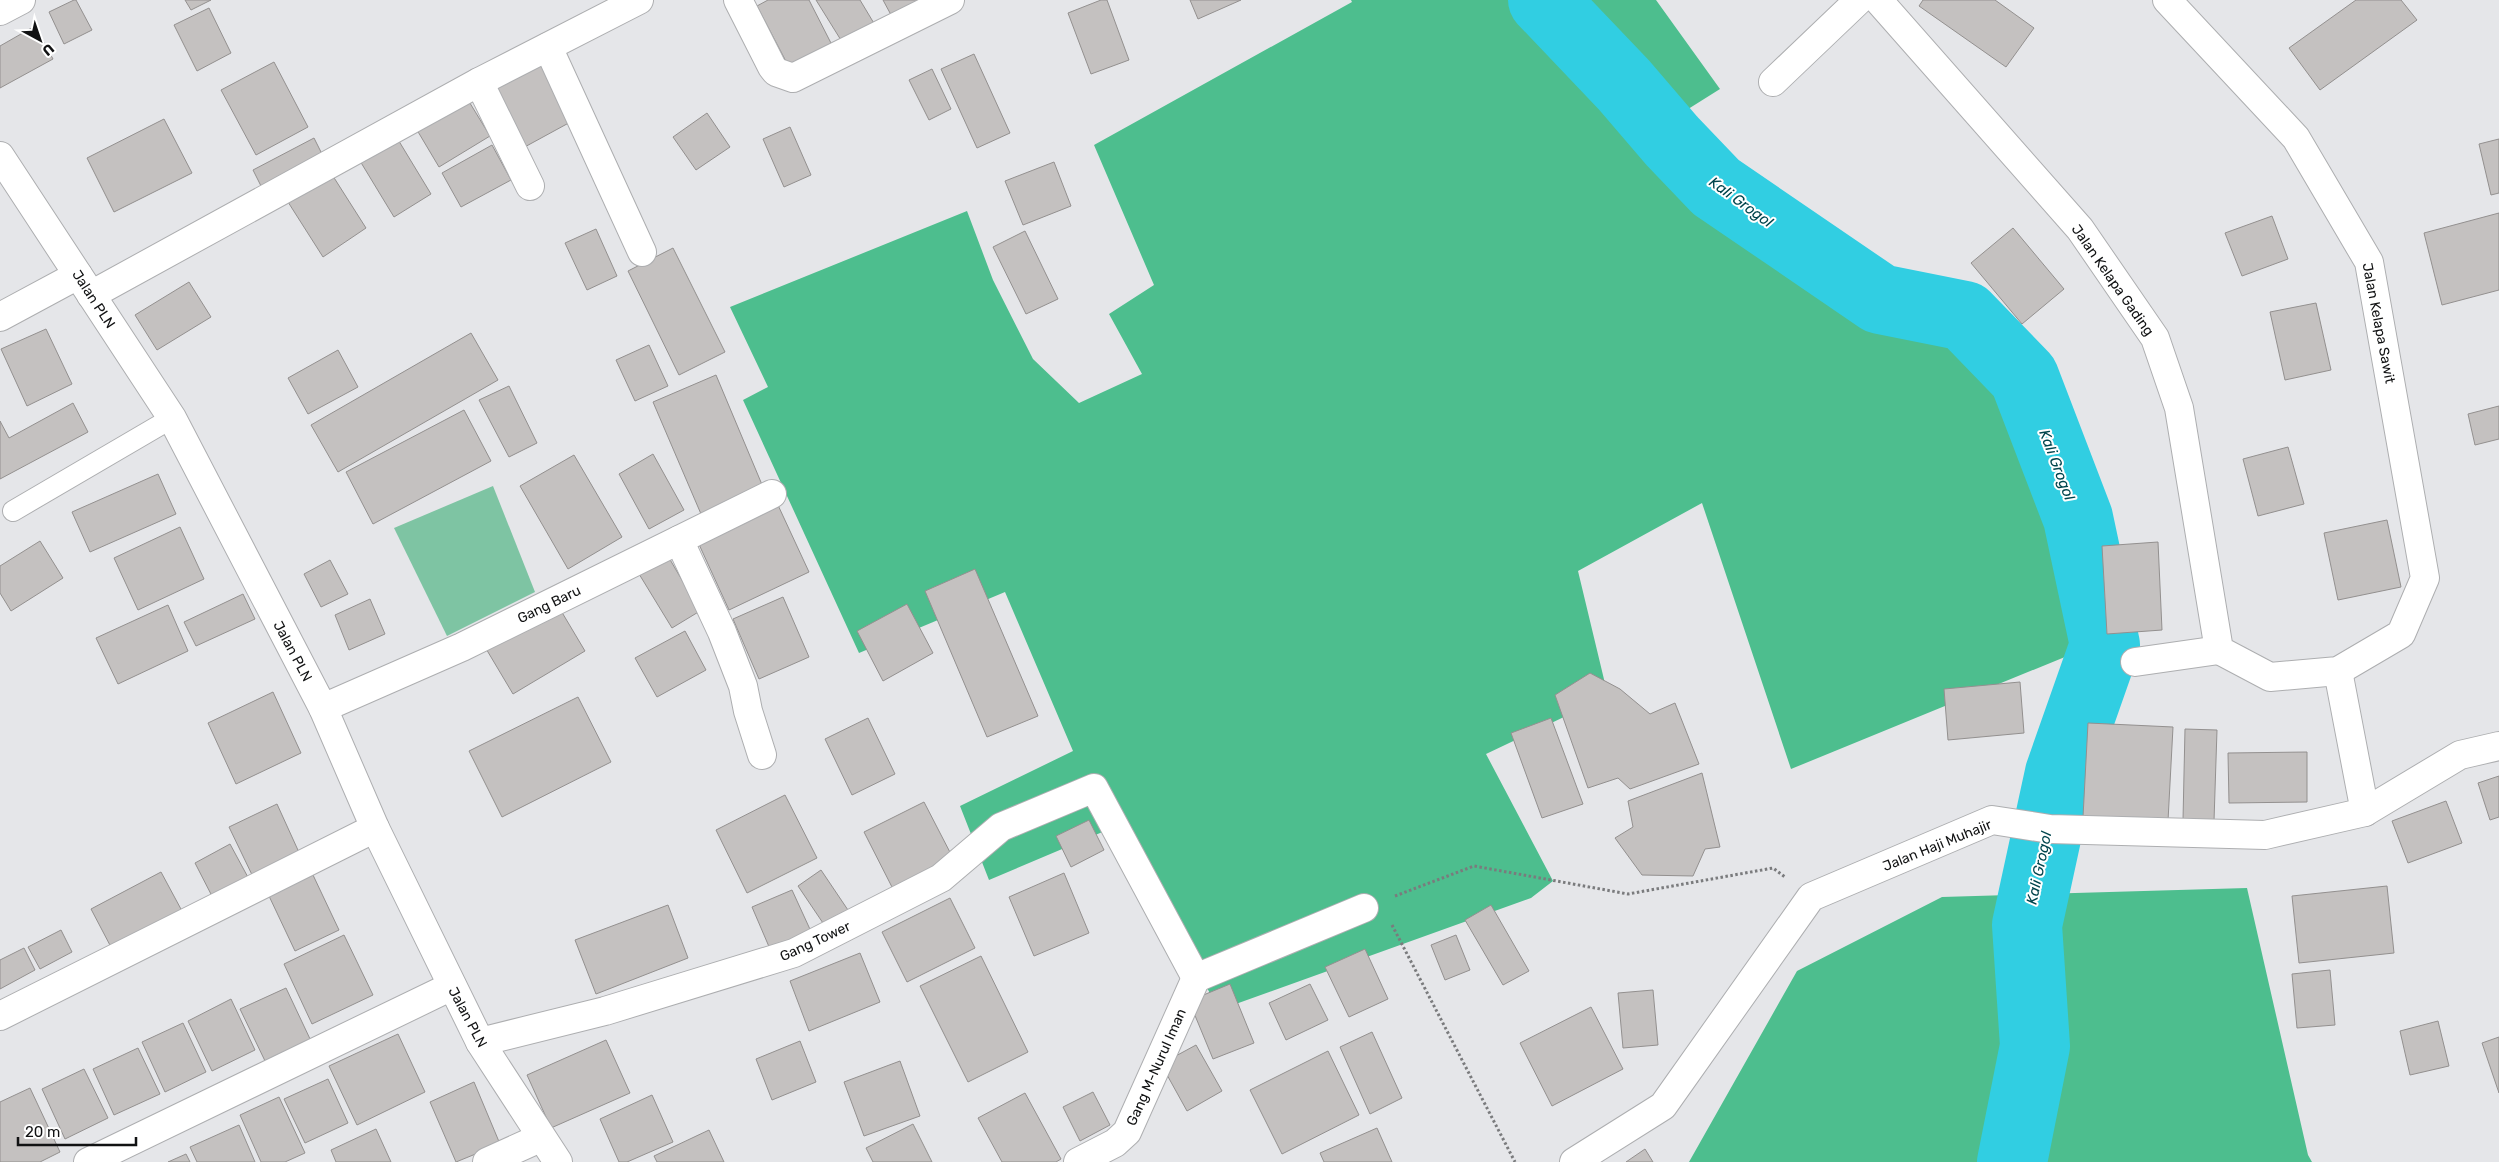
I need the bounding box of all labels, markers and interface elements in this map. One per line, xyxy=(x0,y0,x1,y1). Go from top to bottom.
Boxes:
north arrow xyxy=(15,15,65,65)
text: U xyxy=(39,40,57,59)
water label: Kali Grogol xyxy=(1706,173,1777,231)
street label: Jalan Kelapa Gading xyxy=(2068,221,2157,339)
street label: Jalan Kelapa Sawit xyxy=(2358,261,2399,385)
street label: Jalan PLN xyxy=(68,267,119,332)
water label: Kali Grogol xyxy=(2035,427,2079,503)
street label: Gang Baru xyxy=(515,582,584,627)
street label: Jalan PLN xyxy=(270,618,316,684)
street label: Jalan Haji Muhajir xyxy=(1880,816,1995,875)
water label: Kali Grogol xyxy=(2022,829,2056,906)
street label: Gang Tower xyxy=(777,917,854,965)
street label: Jalan PLN xyxy=(445,984,491,1050)
street label: Gang M-Nurul Iman xyxy=(1123,1006,1190,1128)
scale bar xyxy=(18,1114,135,1146)
text: 20 m xyxy=(25,1123,60,1141)

